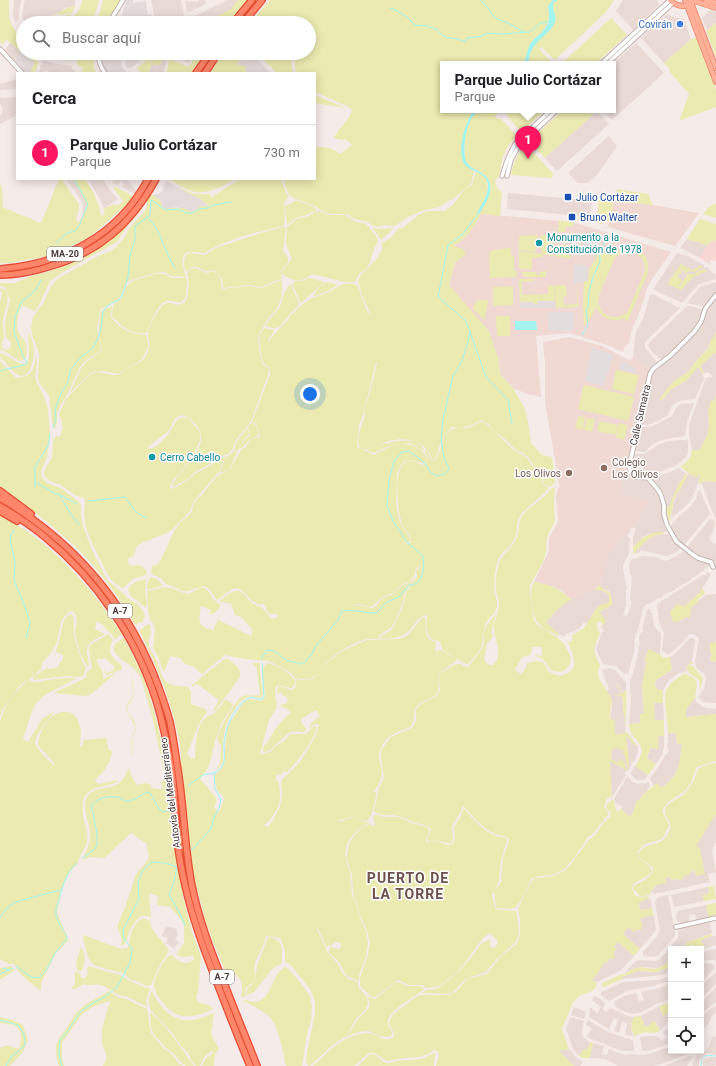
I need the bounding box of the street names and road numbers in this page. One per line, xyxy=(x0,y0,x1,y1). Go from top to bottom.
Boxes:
road number: MA-20 xyxy=(47,247,83,261)
street label: Calle Sumatra xyxy=(628,383,652,447)
road number: A-7 xyxy=(108,604,132,618)
street label: Autovía del Mediterráneo xyxy=(158,737,182,849)
road number: A-7 xyxy=(210,970,234,984)

